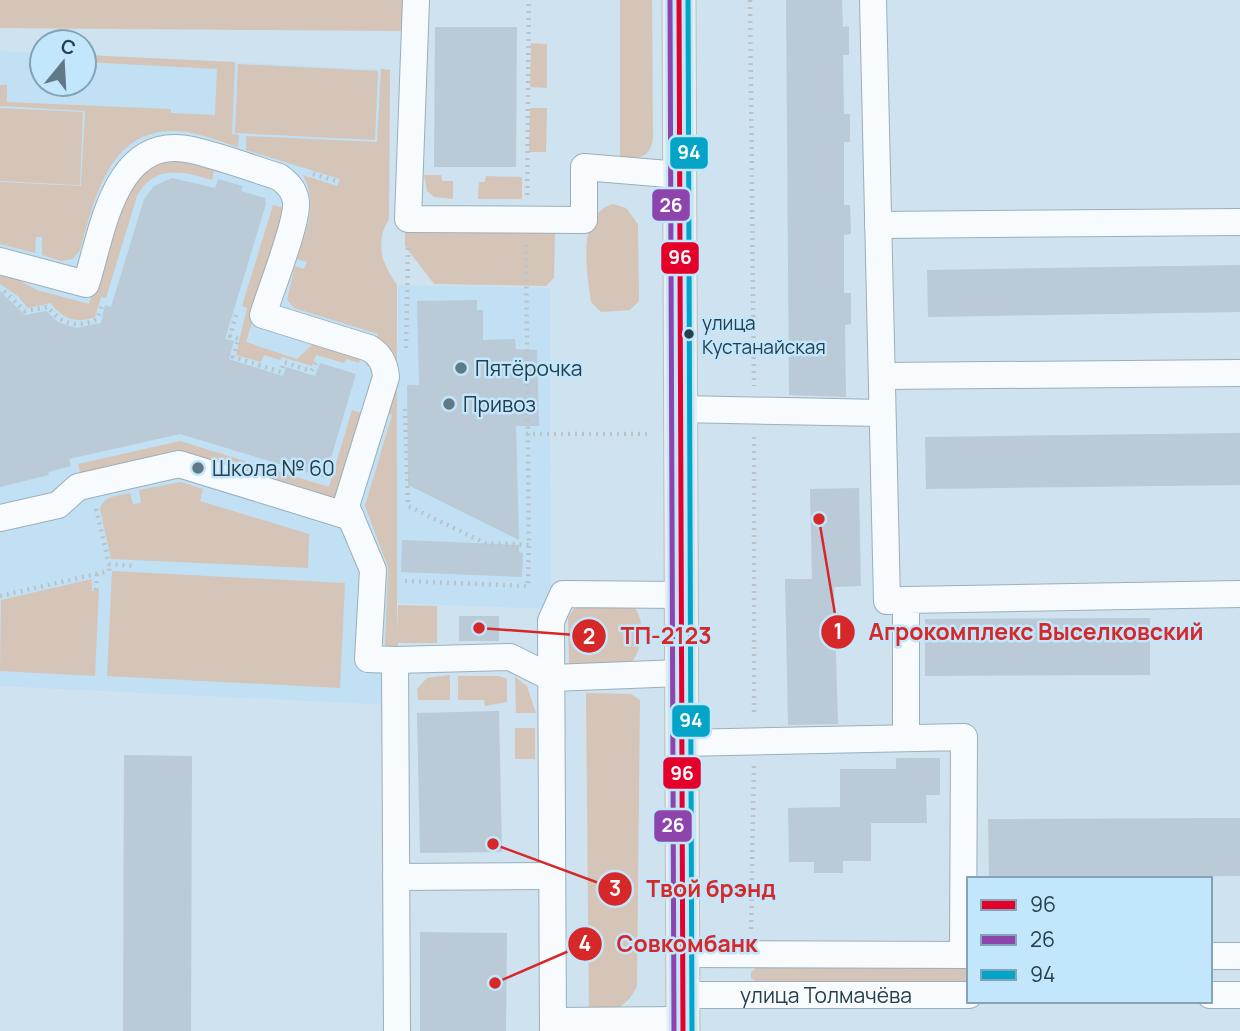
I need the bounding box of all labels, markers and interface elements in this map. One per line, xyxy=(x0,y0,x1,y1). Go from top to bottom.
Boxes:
north arrow xyxy=(28,28,98,98)
text: С xyxy=(58,32,79,61)
line badge: 94 xyxy=(669,136,709,170)
text: 94 xyxy=(677,139,701,165)
line badge: 26 xyxy=(651,188,691,222)
text: 26 xyxy=(659,192,683,218)
line badge: 96 xyxy=(660,241,700,275)
text: 96 xyxy=(668,244,692,270)
place label: улица Кустанайская xyxy=(702,310,826,360)
marker: улица Кустанайская xyxy=(682,327,696,341)
place label: Пятёрочка xyxy=(475,354,582,382)
marker: Пятёрочка xyxy=(453,360,469,376)
place label: Привоз xyxy=(463,390,536,418)
marker: Привоз xyxy=(441,396,457,412)
place label: Школа № 60 xyxy=(212,454,335,482)
marker: Школа № 60 xyxy=(190,460,206,476)
callout: Агрокомплекс Выселковский xyxy=(820,610,1218,654)
callout: ТП-2123 xyxy=(572,614,726,658)
text: Агрокомплекс Выселковский xyxy=(869,615,1203,647)
text: 1 xyxy=(833,617,843,645)
text: ТП-2123 xyxy=(620,619,712,651)
text: 2 xyxy=(583,622,595,650)
line badge: 94 xyxy=(671,704,711,738)
text: 94 xyxy=(679,707,703,733)
line badge: 96 xyxy=(662,756,702,790)
text: 96 xyxy=(670,760,694,786)
line badge: 26 xyxy=(653,809,693,843)
text: 26 xyxy=(661,812,685,838)
callout: Твой брэнд xyxy=(597,867,790,911)
text: Твой брэнд xyxy=(646,872,776,904)
text: 3 xyxy=(609,874,621,902)
legend xyxy=(967,877,1212,1003)
text: 96 xyxy=(1030,890,1056,918)
callout: Совкомбанк xyxy=(567,922,771,966)
text: 26 xyxy=(1030,925,1055,953)
text: Совкомбанк xyxy=(617,927,758,959)
text: 4 xyxy=(579,929,591,957)
text: 94 xyxy=(1030,960,1055,988)
street label: улица Толмачёва xyxy=(740,981,912,1009)

